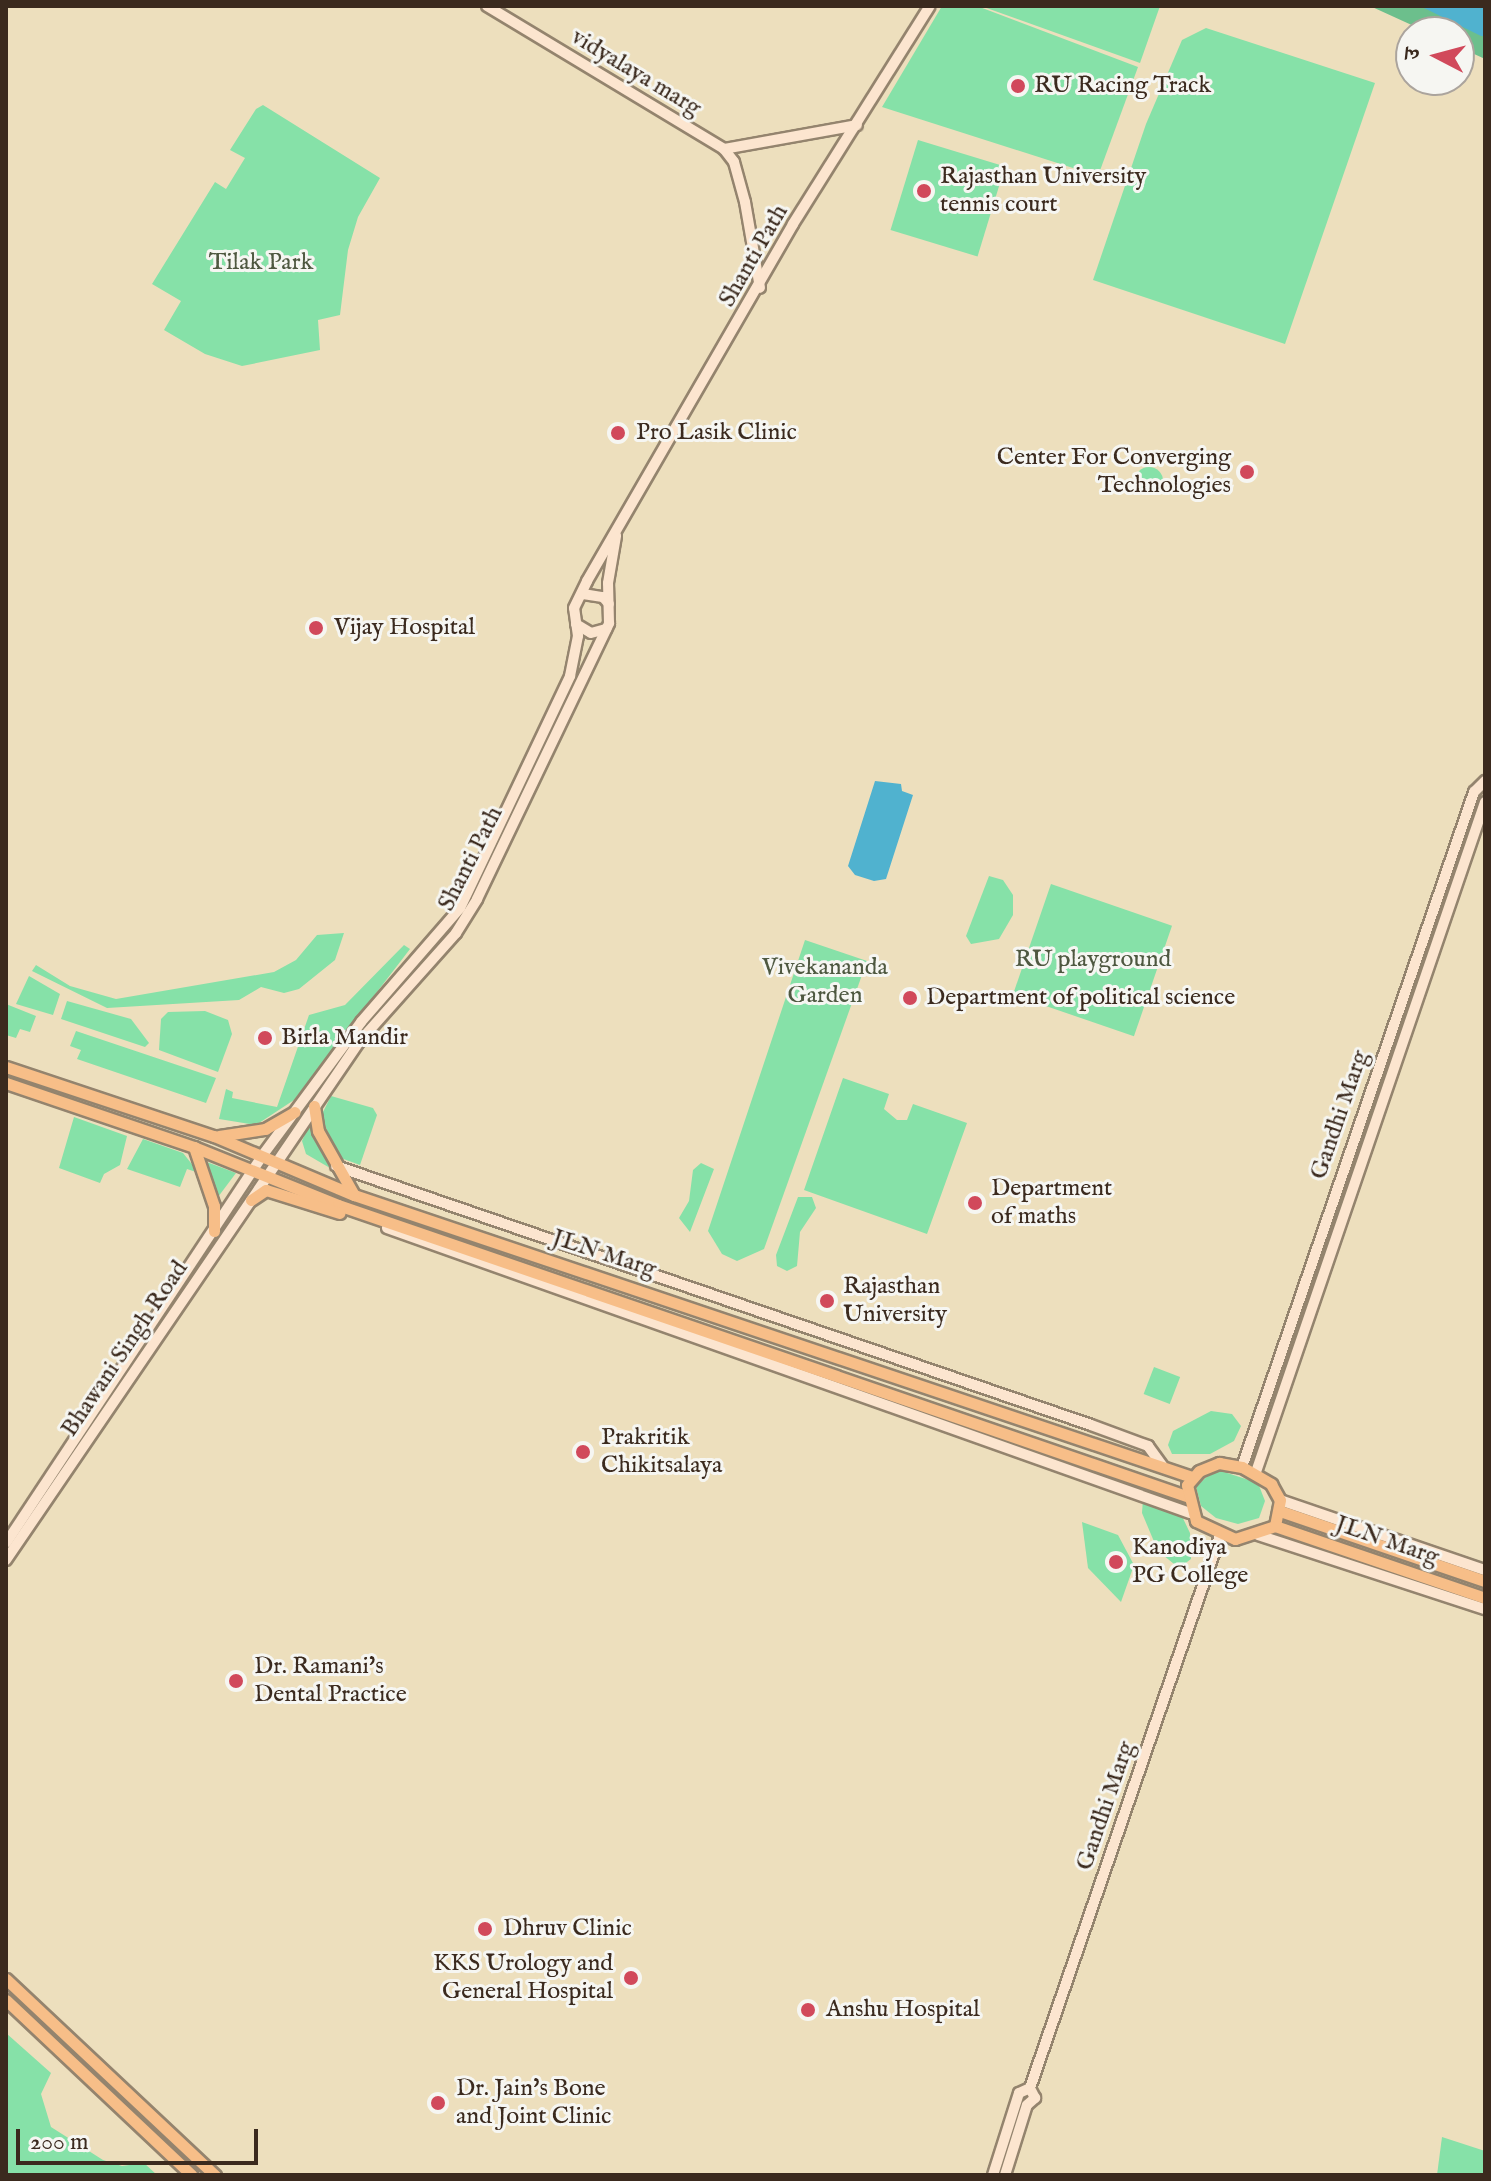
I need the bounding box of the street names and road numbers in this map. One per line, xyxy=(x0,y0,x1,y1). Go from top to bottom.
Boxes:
street label: vidyalaya marg xyxy=(566,23,706,123)
street label: Shanti Path xyxy=(713,200,795,312)
street label: Shanti Path xyxy=(432,802,510,916)
street label: Gandhi Marg xyxy=(1305,1047,1375,1183)
street label: JLN Marg xyxy=(548,1224,660,1284)
street label: Bhawani Singh Road xyxy=(55,1256,195,1442)
street label: JLN Marg xyxy=(1332,1510,1442,1572)
street label: Gandhi Marg xyxy=(1071,1738,1141,1874)

